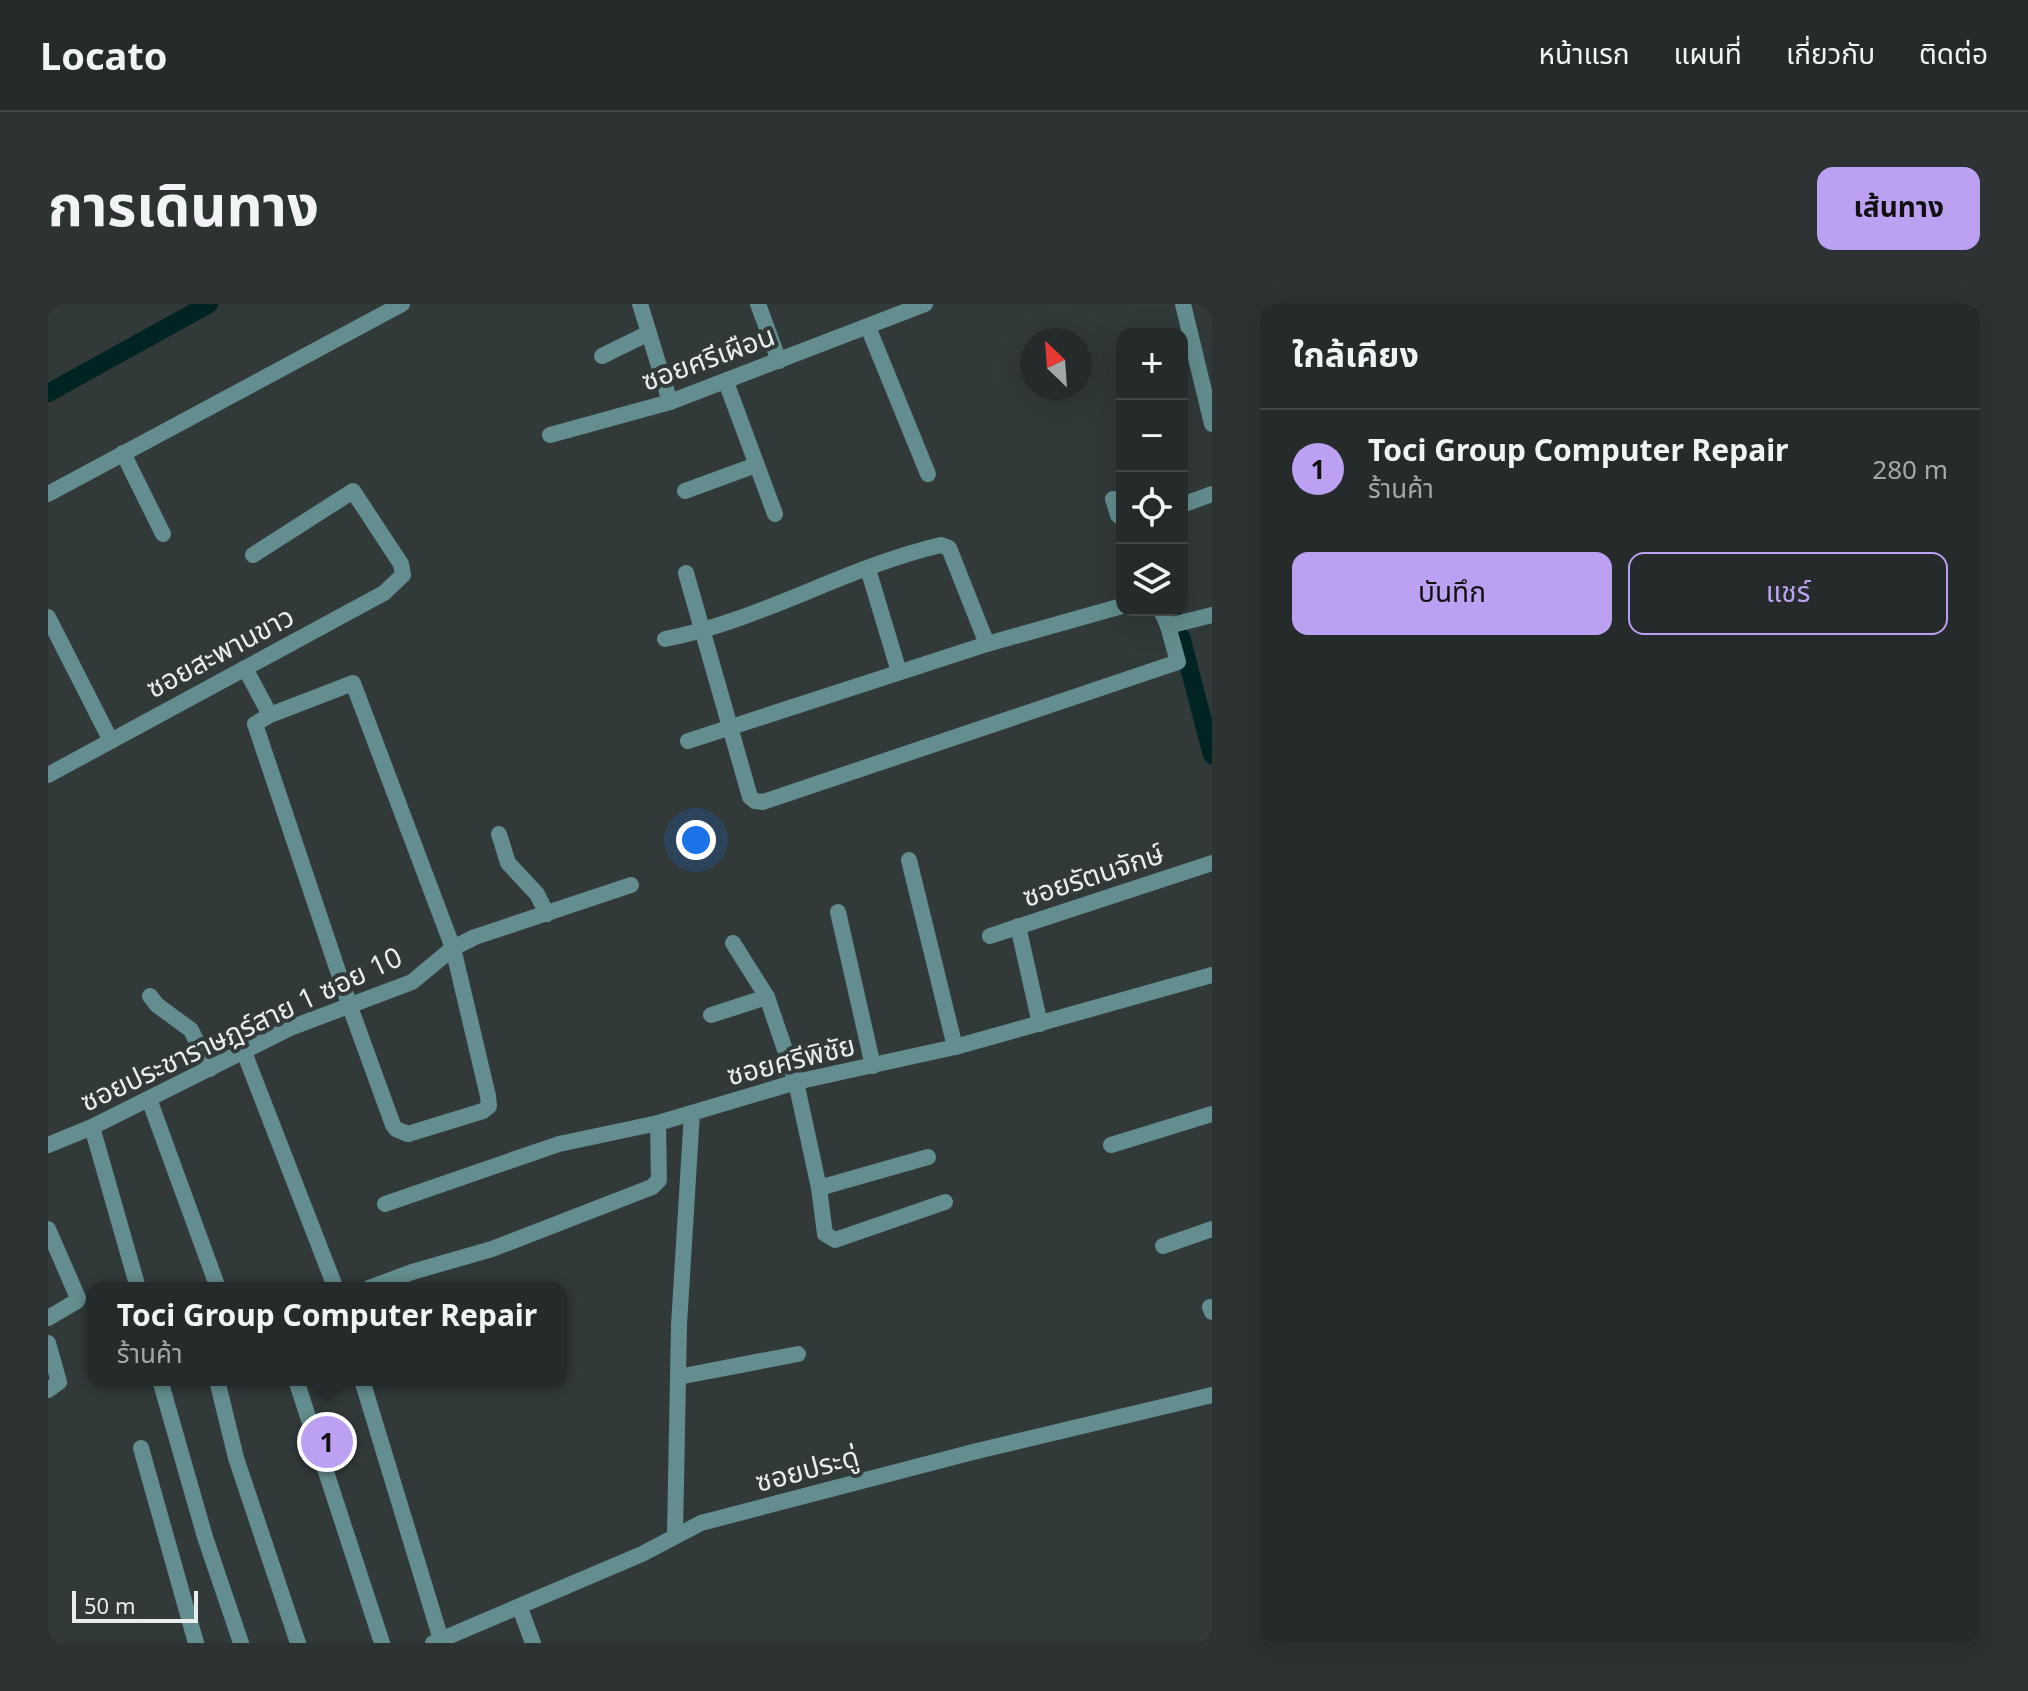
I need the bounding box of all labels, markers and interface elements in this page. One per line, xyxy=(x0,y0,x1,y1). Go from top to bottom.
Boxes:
text: Locato xyxy=(40,29,168,81)
text: หน้าแรก xyxy=(1539,34,1630,72)
text: แผนที่ xyxy=(1674,34,1742,72)
text: เกี่ยวกับ xyxy=(1786,34,1875,72)
text: ติดต่อ xyxy=(1919,34,1988,72)
text: การเดินทาง xyxy=(48,166,319,242)
button: เส้นทาง xyxy=(1817,167,1980,250)
street label: ซอยศรีเผือน xyxy=(636,315,780,399)
north arrow xyxy=(1020,328,1092,400)
map controls xyxy=(1116,328,1188,616)
button: + xyxy=(1116,328,1188,400)
text: ใกล้เคียง xyxy=(1292,331,1419,377)
button: − xyxy=(1116,400,1188,472)
text: Toci Group Computer Repair xyxy=(1368,429,1789,470)
text: 1 xyxy=(1311,451,1325,487)
text: 280 m xyxy=(1872,451,1948,487)
text: ร้านค้า xyxy=(1368,470,1434,506)
button: locate xyxy=(1116,472,1188,544)
button: layers xyxy=(1116,544,1188,616)
button: บันทึก xyxy=(1292,552,1612,635)
button: แชร์ xyxy=(1628,552,1948,635)
street label: ซอยสะพานขาว xyxy=(139,596,300,706)
your location xyxy=(676,820,716,860)
street label: ซอยรัตนจักษ์ xyxy=(1017,833,1168,915)
street label: ซอยประชาราษฎร์สาย 1 ซอย 10 xyxy=(74,937,408,1119)
street label: ซอยศรีพิชัย xyxy=(723,1025,859,1093)
popup xyxy=(87,1282,567,1386)
text: Toci Group Computer Repair xyxy=(117,1294,537,1335)
text: ร้านค้า xyxy=(117,1335,182,1371)
pin: 1 xyxy=(301,1412,353,1472)
street label: ซอยประดู่ xyxy=(751,1436,863,1500)
scale bar xyxy=(72,1587,198,1623)
text: 50 m xyxy=(84,1590,135,1620)

